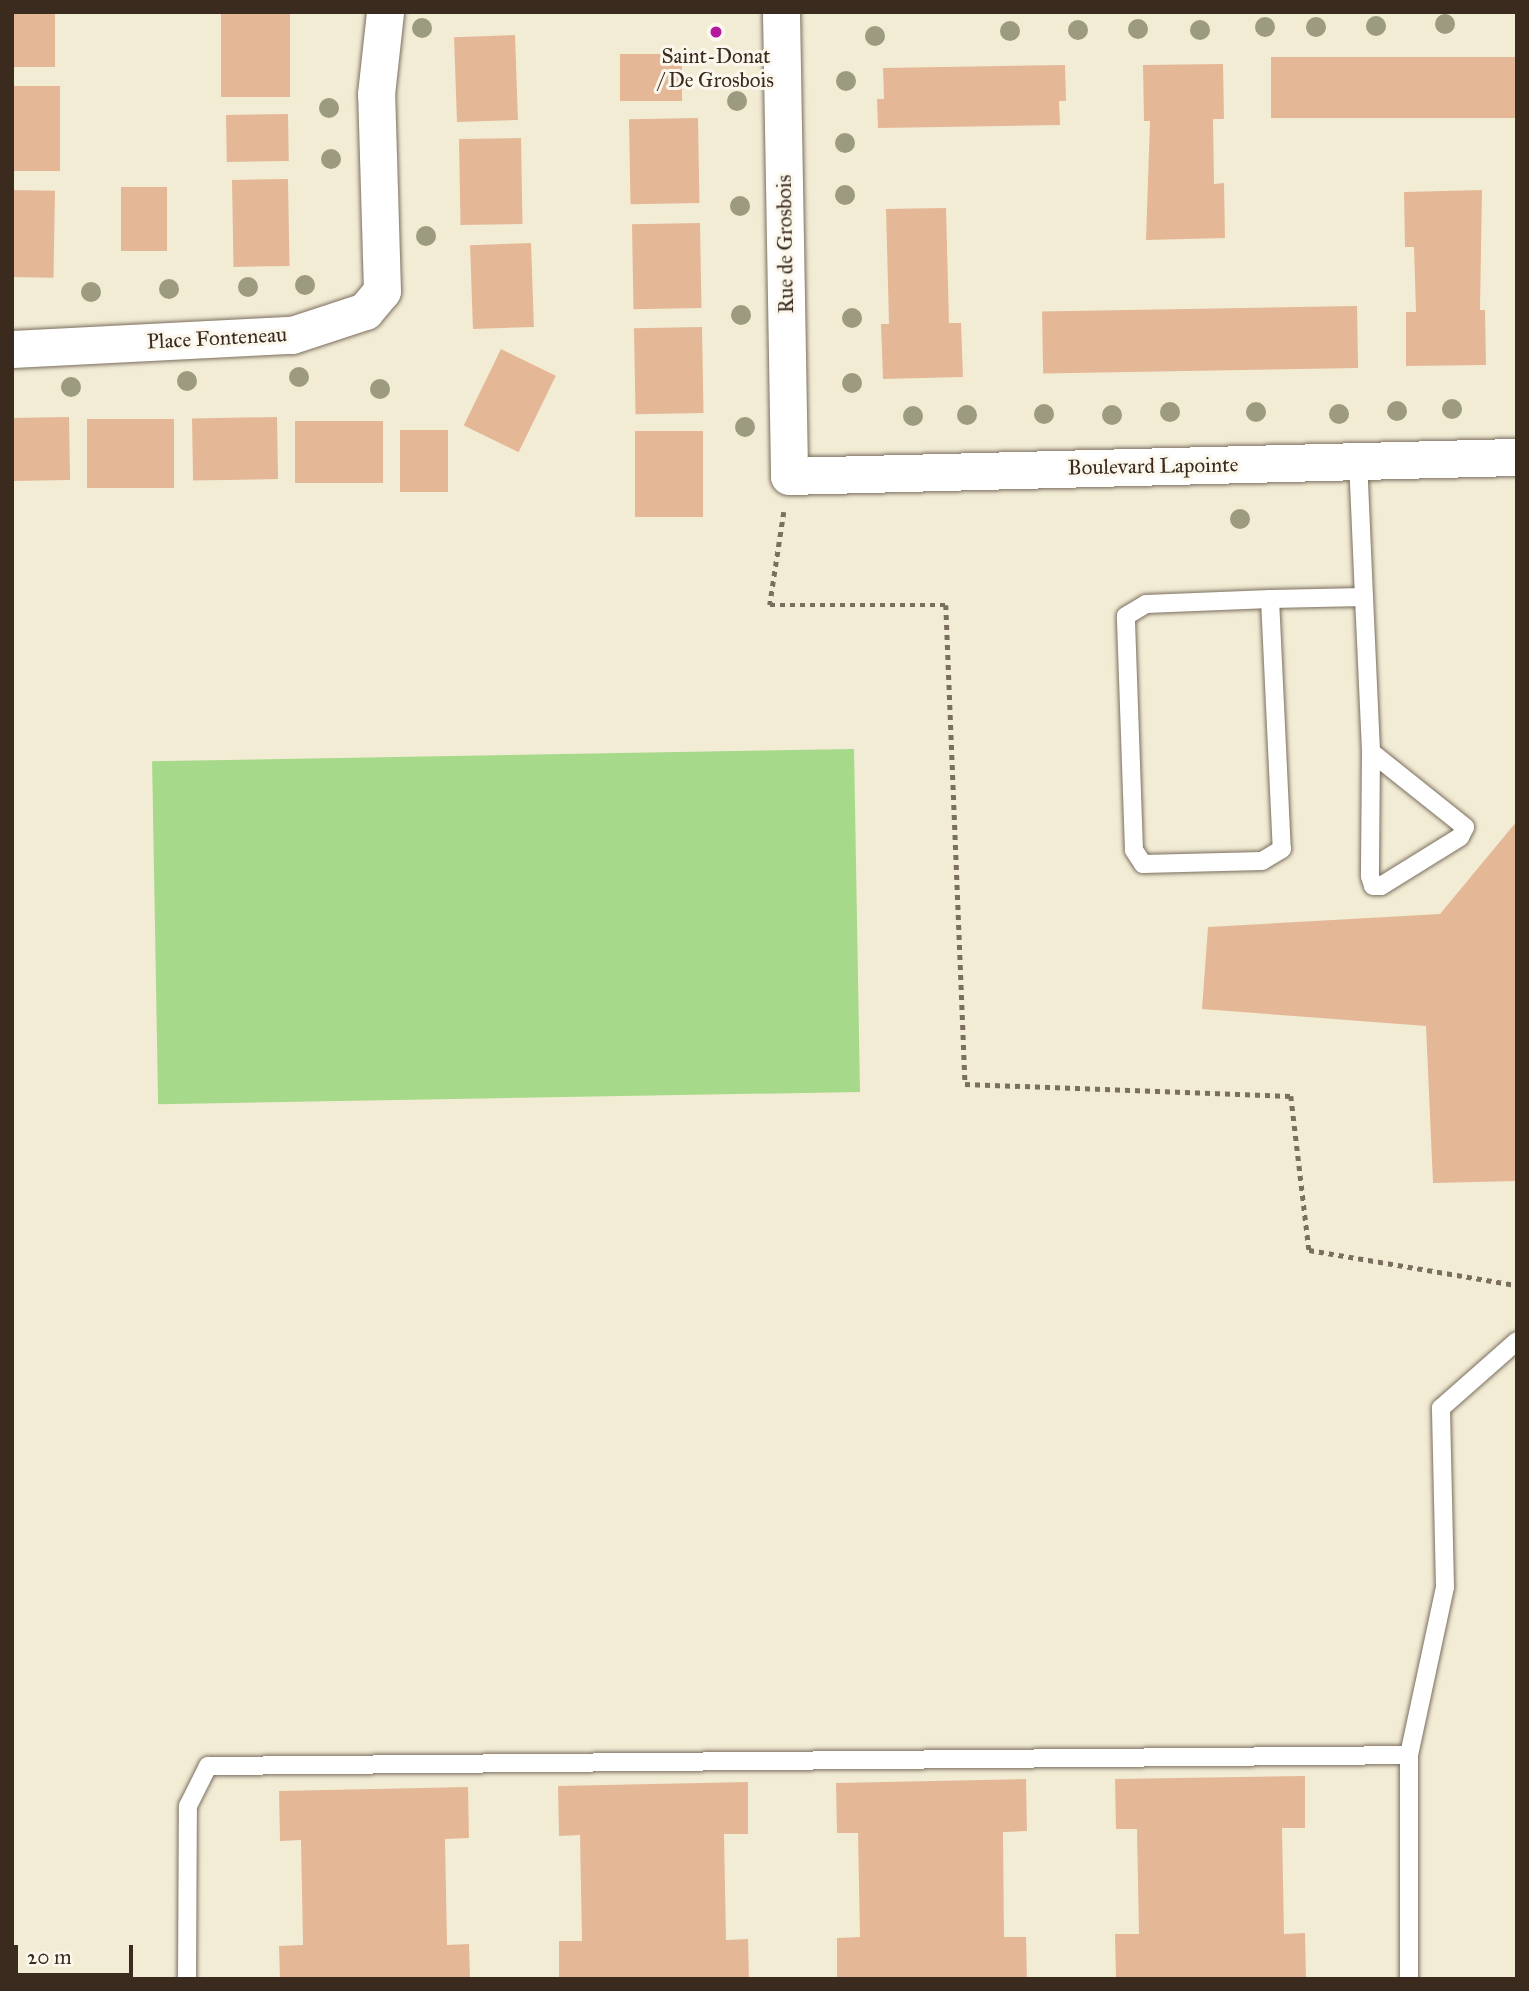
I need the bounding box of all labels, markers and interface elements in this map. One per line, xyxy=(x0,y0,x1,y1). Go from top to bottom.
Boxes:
marker: Saint-Donat / De Grosbois xyxy=(708,24,724,40)
place label: Saint-Donat / De Grosbois xyxy=(658,43,774,93)
street label: Rue de Grosbois xyxy=(771,174,799,314)
street label: Place Fonteneau xyxy=(146,322,288,354)
street label: Boulevard Lapointe xyxy=(1067,452,1239,480)
scale bar xyxy=(18,1932,136,1976)
text: 20 m xyxy=(27,1944,72,1970)

